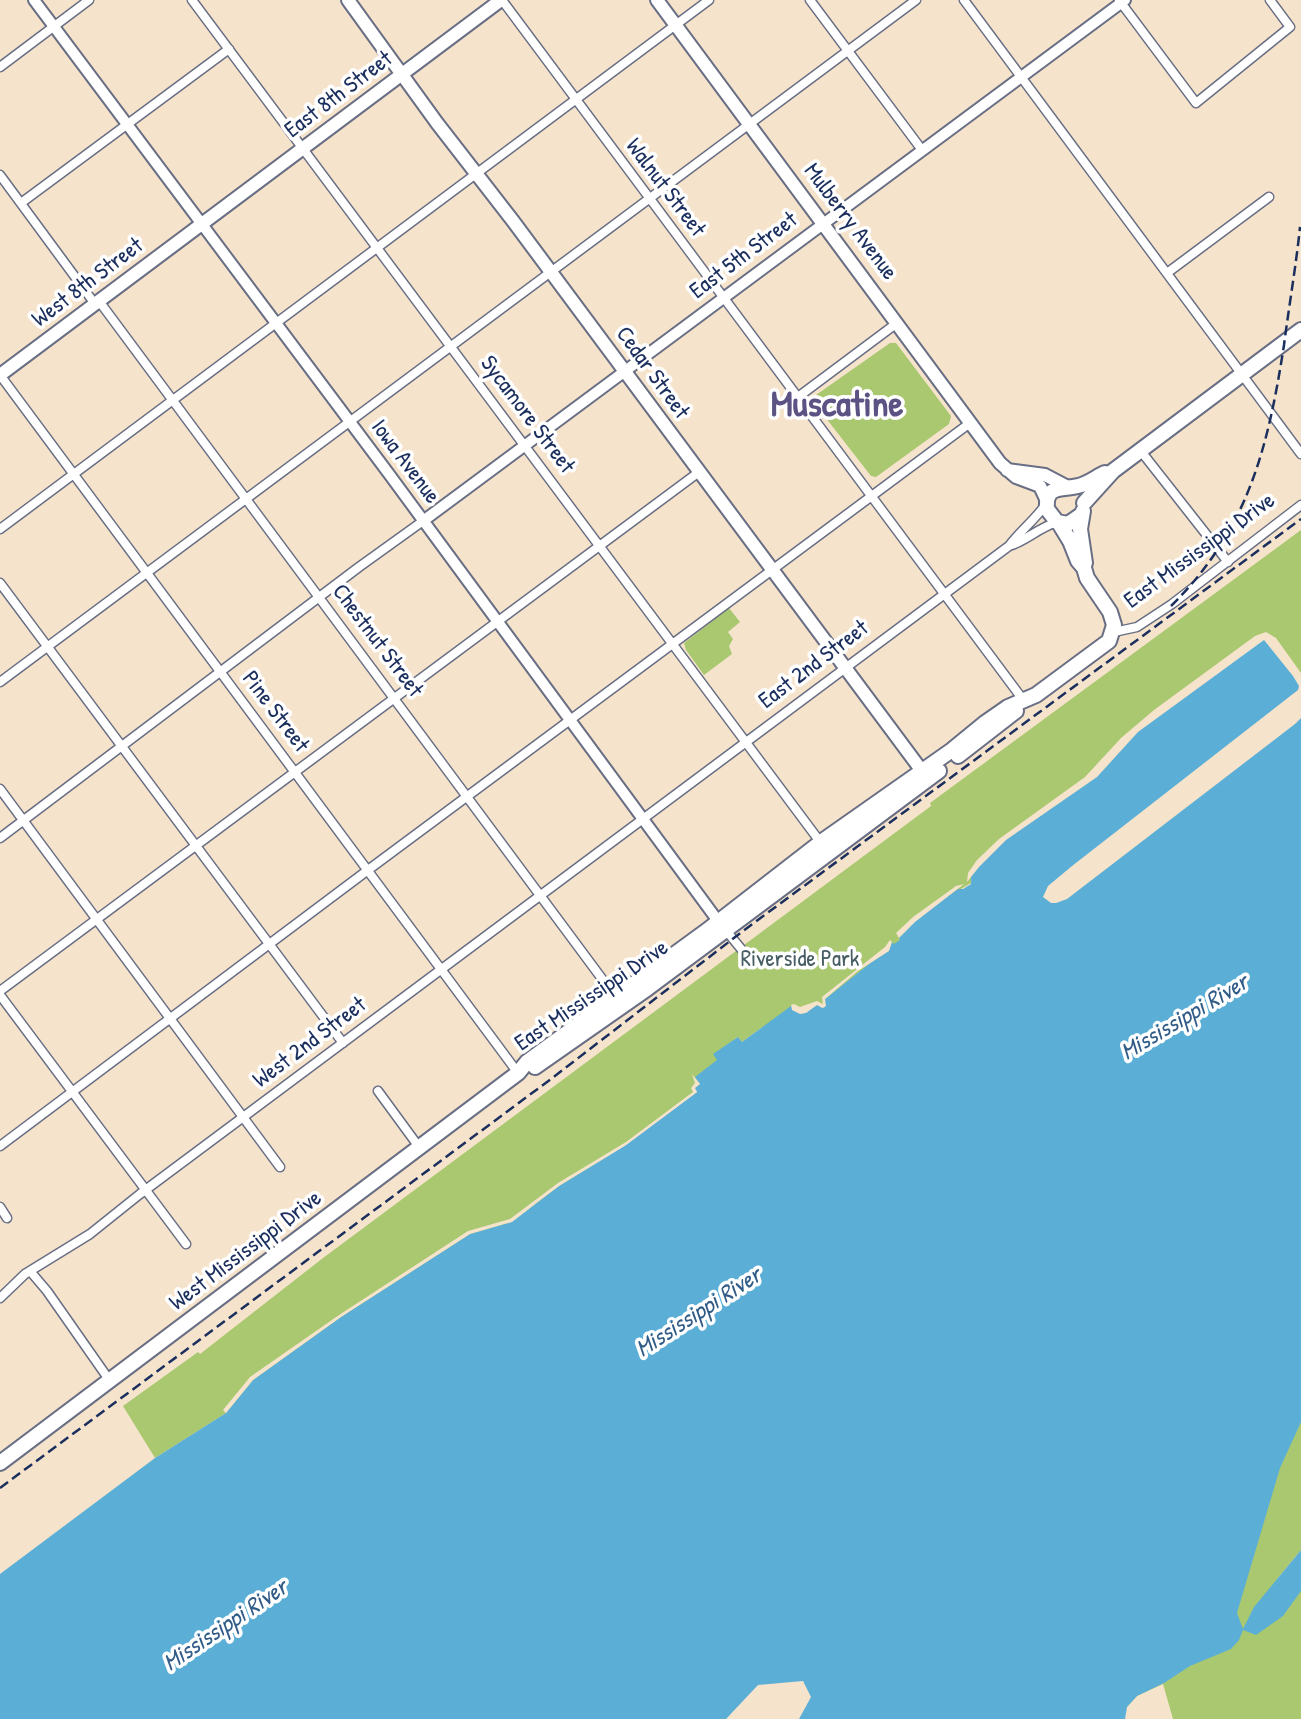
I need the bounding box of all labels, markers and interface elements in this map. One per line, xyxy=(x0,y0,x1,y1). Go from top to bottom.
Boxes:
street label: East 8th Street xyxy=(280,46,398,144)
street label: Walnut Street xyxy=(619,134,711,242)
street label: Mulberry Avenue xyxy=(797,158,903,286)
street label: East 5th Street xyxy=(685,207,803,305)
street label: West 8th Street xyxy=(27,232,149,334)
street label: Cedar Street xyxy=(609,321,695,425)
street label: Sycamore Street xyxy=(474,351,580,479)
district label: Muscatine xyxy=(771,384,903,428)
street label: Iowa Avenue xyxy=(365,415,445,509)
street label: East Mississippi Drive xyxy=(1119,487,1281,615)
street label: Chestnut Street xyxy=(325,579,429,703)
street label: East 2nd Street xyxy=(754,615,874,715)
street label: Pine Street xyxy=(236,666,314,758)
street label: East Mississippi Drive xyxy=(510,934,674,1058)
park label: Riverside Park xyxy=(741,946,859,974)
water label: Mississippi River xyxy=(1116,969,1254,1067)
street label: West 2nd Street xyxy=(248,992,372,1094)
street label: West Mississippi Drive xyxy=(164,1185,328,1317)
water label: Mississippi River xyxy=(631,1262,767,1364)
water label: Mississippi River xyxy=(158,1574,294,1678)

